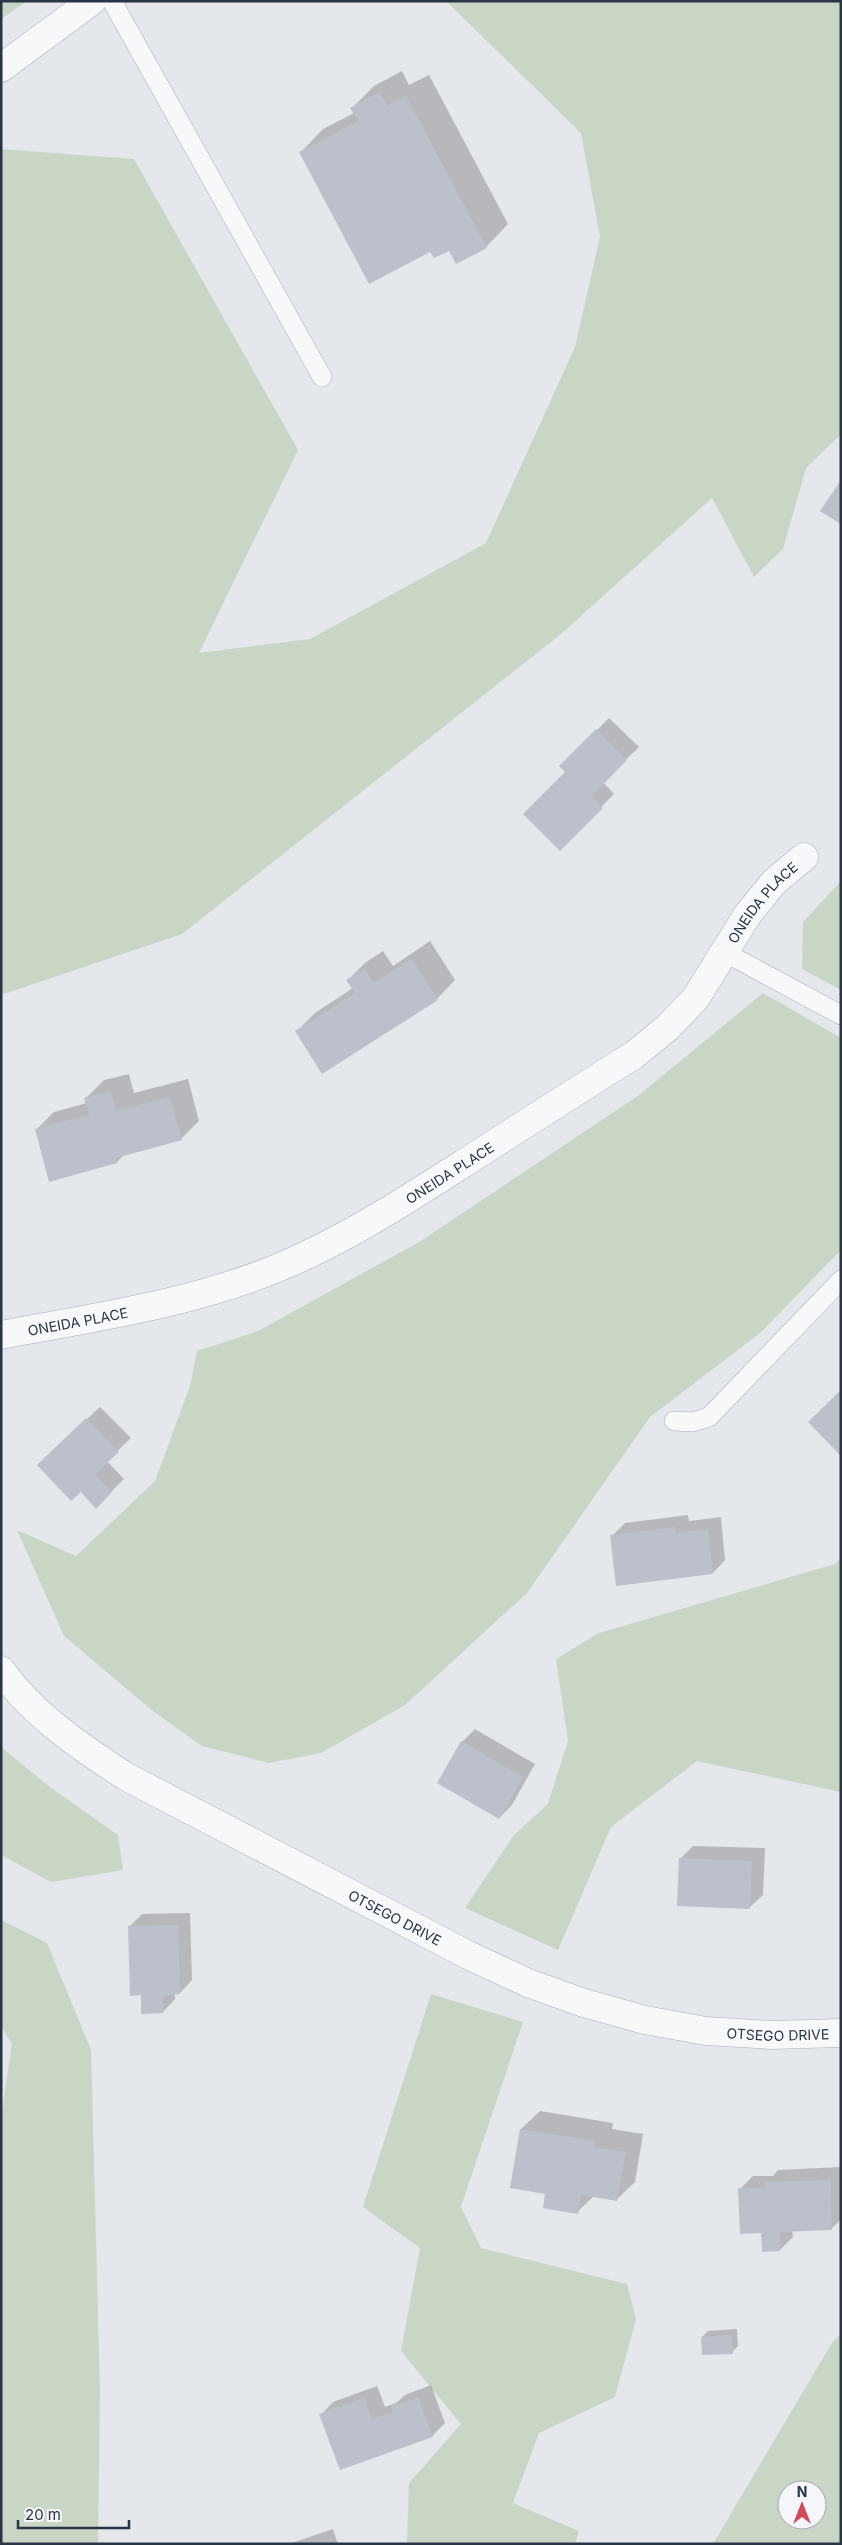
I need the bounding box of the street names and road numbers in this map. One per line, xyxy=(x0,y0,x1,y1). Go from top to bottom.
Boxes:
street label: ONEIDA PLACE xyxy=(724,858,801,946)
street label: ONEIDA PLACE xyxy=(402,1138,497,1207)
street label: ONEIDA PLACE xyxy=(26,1303,129,1338)
street label: OTSEGO DRIVE xyxy=(346,1886,445,1948)
street label: OTSEGO DRIVE xyxy=(726,2024,830,2044)

